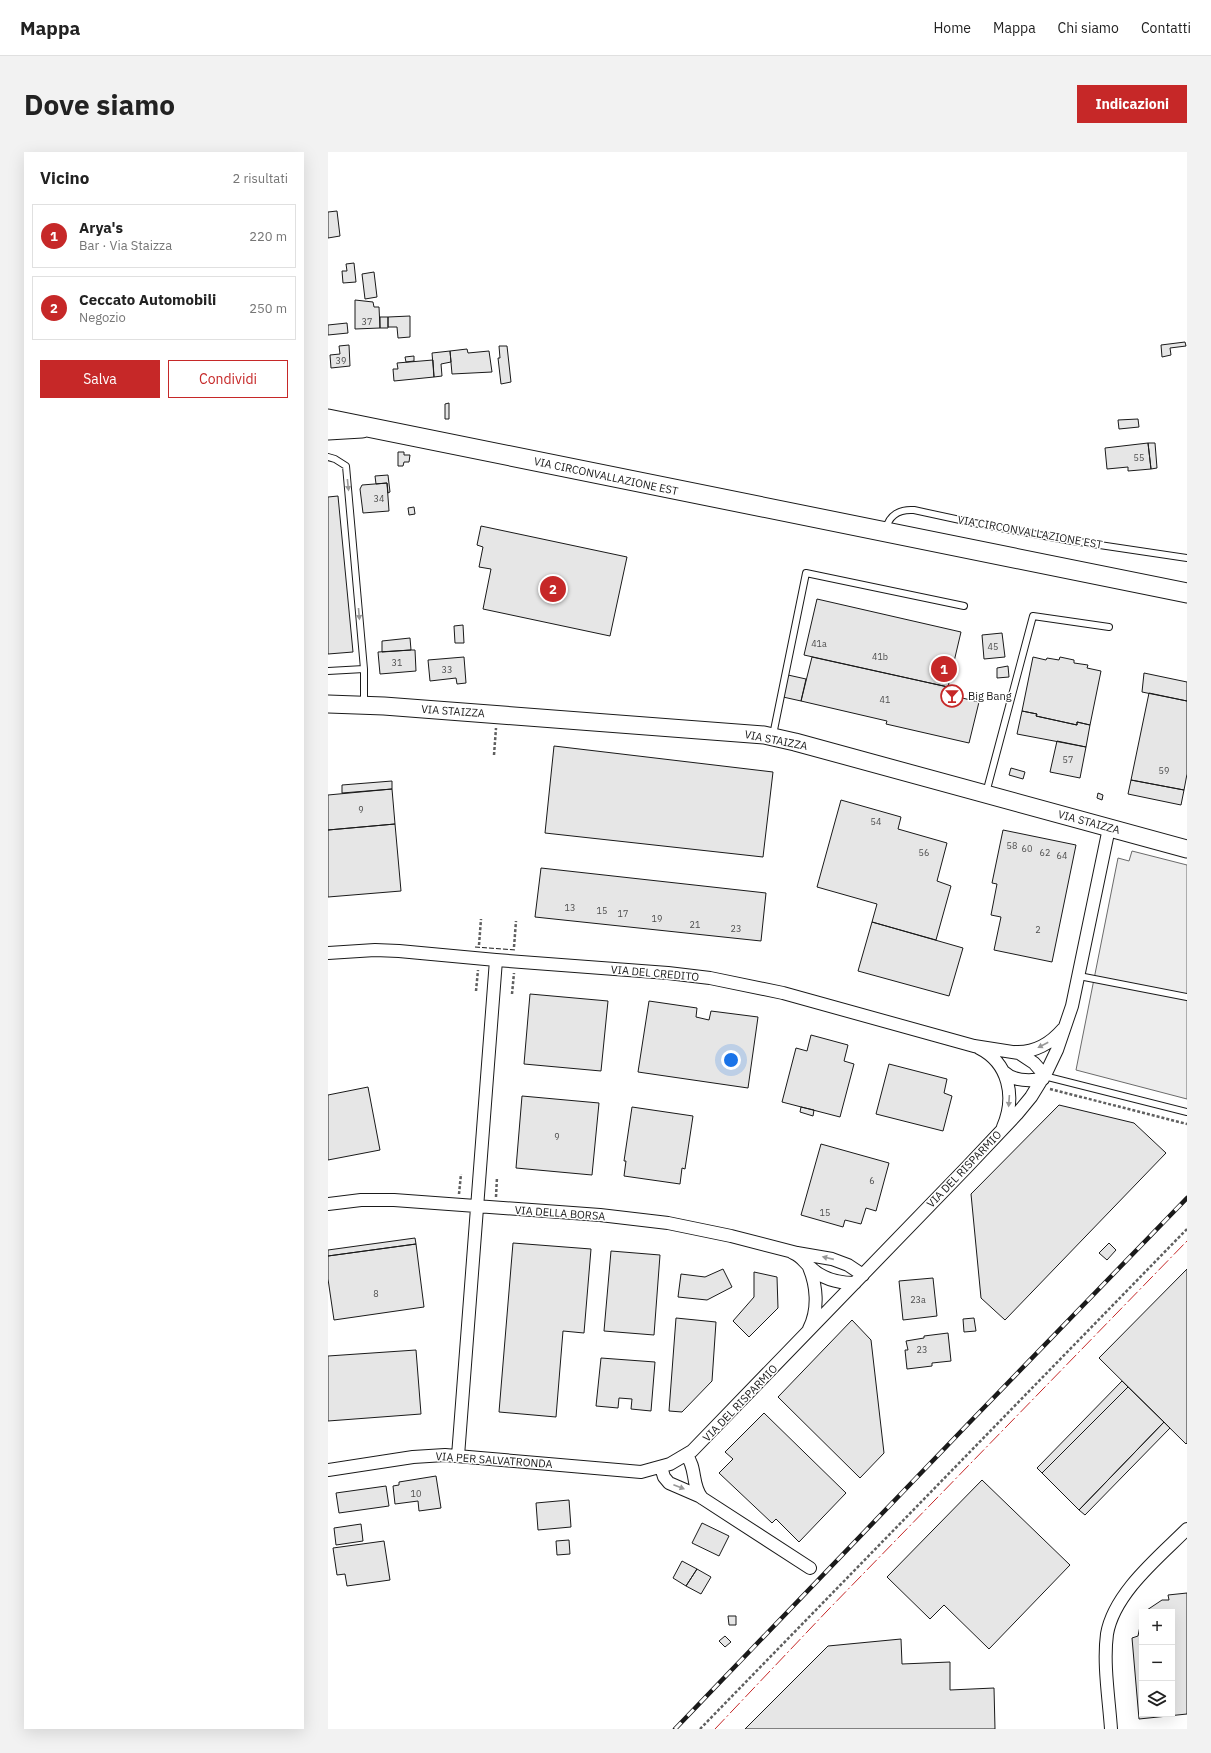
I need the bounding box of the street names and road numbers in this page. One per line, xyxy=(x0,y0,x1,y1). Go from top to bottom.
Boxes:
street label: VIA CIRCONVALLAZIONE EST xyxy=(533,454,680,498)
street label: VIA CIRCONVALLAZIONE EST xyxy=(956,512,1104,552)
street label: VIA STAIZZA xyxy=(421,702,485,720)
street label: VIA STAIZZA xyxy=(743,727,809,753)
street label: VIA STAIZZA xyxy=(1056,807,1122,837)
street label: VIA DEL CREDITO xyxy=(610,962,700,984)
street label: VIA DEL RISPARMIO xyxy=(924,1127,1005,1210)
street label: VIA DELLA BORSA xyxy=(514,1203,606,1223)
street label: VIA DEL RISPARMIO xyxy=(700,1361,781,1444)
street label: VIA PER SALVATRONDA xyxy=(435,1449,553,1471)

